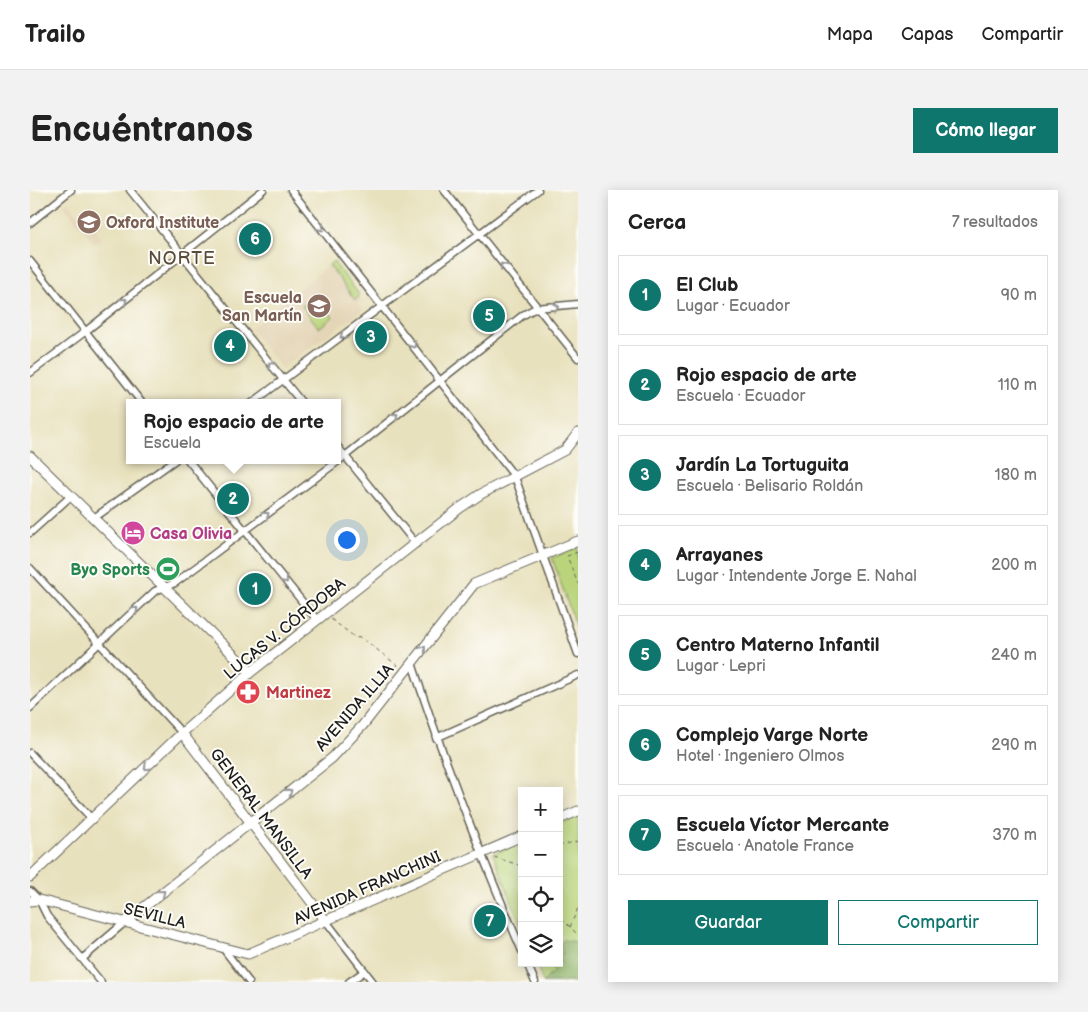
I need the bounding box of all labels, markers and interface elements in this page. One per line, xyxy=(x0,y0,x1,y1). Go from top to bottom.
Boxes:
text: Trailo xyxy=(25,20,85,49)
text: Mapa xyxy=(827,24,873,45)
text: Capas xyxy=(901,24,954,45)
text: Compartir xyxy=(982,24,1063,45)
button: Cómo llegar xyxy=(913,108,1058,153)
text: Encuéntranos xyxy=(30,109,253,152)
school or university icon: Oxford Institute xyxy=(76,209,102,235)
text: Cerca xyxy=(628,210,686,235)
text: 7 resultados xyxy=(952,213,1038,232)
place label: Oxford Institute xyxy=(106,214,219,233)
pin: 6 xyxy=(239,220,271,258)
one-way arrow xyxy=(315,222,323,231)
district label: NORTE xyxy=(148,248,216,269)
one-way arrow xyxy=(499,263,508,272)
text: El Club xyxy=(676,274,738,297)
text: 1 xyxy=(642,286,648,305)
text: 90 m xyxy=(1001,286,1037,305)
place label: Escuela San Martín xyxy=(222,289,302,326)
school or university icon: Escuela San Martín xyxy=(306,293,332,319)
one-way arrow xyxy=(118,297,127,306)
pin: 5 xyxy=(473,297,505,335)
text: Lugar · Ecuador xyxy=(676,297,790,316)
one-way arrow xyxy=(552,301,560,312)
pin: 3 xyxy=(355,318,387,356)
pin: 4 xyxy=(214,327,246,365)
one-way arrow xyxy=(340,330,349,338)
one-way arrow xyxy=(407,339,416,348)
one-way arrow xyxy=(269,362,277,371)
text: Rojo espacio de arte xyxy=(676,364,857,387)
text: 2 xyxy=(640,376,650,395)
text: 110 m xyxy=(998,376,1037,395)
text: Escuela · Ecuador xyxy=(676,387,805,406)
popup xyxy=(126,399,341,464)
text: Rojo espacio de arte xyxy=(143,411,324,434)
one-way arrow xyxy=(389,412,398,421)
text: Escuela xyxy=(143,434,201,453)
text: Jardín La Tortuguita xyxy=(676,454,849,477)
text: 3 xyxy=(640,466,650,485)
text: 180 m xyxy=(995,466,1037,485)
text: Escuela · Belisario Roldán xyxy=(676,477,863,496)
pin: 2 xyxy=(217,480,249,518)
one-way arrow xyxy=(260,512,270,521)
hotel icon: Casa Olivia xyxy=(120,520,146,546)
place label: Casa Olivia xyxy=(150,525,232,544)
your location xyxy=(334,527,360,553)
text: Arrayanes xyxy=(676,544,763,567)
sports icon: Byo Sports xyxy=(155,556,181,582)
text: 4 xyxy=(640,556,650,575)
text: 200 m xyxy=(991,556,1037,575)
place label: Byo Sports xyxy=(70,561,150,580)
text: Lugar · Intendente Jorge E. Nahal xyxy=(676,567,917,586)
pin: 1 xyxy=(239,570,271,608)
street label: LUCAS V. CÓRDOBA xyxy=(219,573,350,684)
one-way arrow xyxy=(279,574,287,583)
one-way arrow xyxy=(129,607,138,616)
text: Centro Materno Infantil xyxy=(676,634,880,657)
one-way arrow xyxy=(417,646,425,655)
text: 5 xyxy=(640,646,650,665)
text: 240 m xyxy=(991,646,1037,665)
text: Lugar · Lepri xyxy=(676,657,766,676)
street label: AVENIDA ILLIA xyxy=(312,660,398,755)
pharmacy icon: Martinez xyxy=(235,679,261,705)
place label: Martinez xyxy=(266,684,331,703)
text: Complejo Varge Norte xyxy=(676,724,868,747)
text: 6 xyxy=(640,736,650,755)
text: 290 m xyxy=(991,736,1037,755)
street label: GENERAL MANSILLA xyxy=(206,745,316,883)
text: Hotel · Ingeniero Olmos xyxy=(676,747,844,766)
one-way arrow xyxy=(143,761,152,770)
map controls xyxy=(518,787,563,967)
button: + xyxy=(518,787,563,832)
one-way arrow xyxy=(283,789,292,798)
text: Escuela Víctor Mercante xyxy=(676,814,889,837)
text: 7 xyxy=(641,826,649,845)
text: 370 m xyxy=(992,826,1037,845)
button: − xyxy=(518,832,563,877)
text: Escuela · Anatole France xyxy=(676,837,854,856)
street label: AVENIDA FRANCHINI xyxy=(291,847,444,929)
button: locate xyxy=(518,877,563,922)
one-way arrow xyxy=(156,890,165,898)
street label: SEVILLA xyxy=(122,900,188,933)
button: Guardar xyxy=(628,900,828,945)
button: Compartir xyxy=(838,900,1038,945)
pin: 7 xyxy=(474,902,506,940)
button: layers xyxy=(518,922,563,967)

